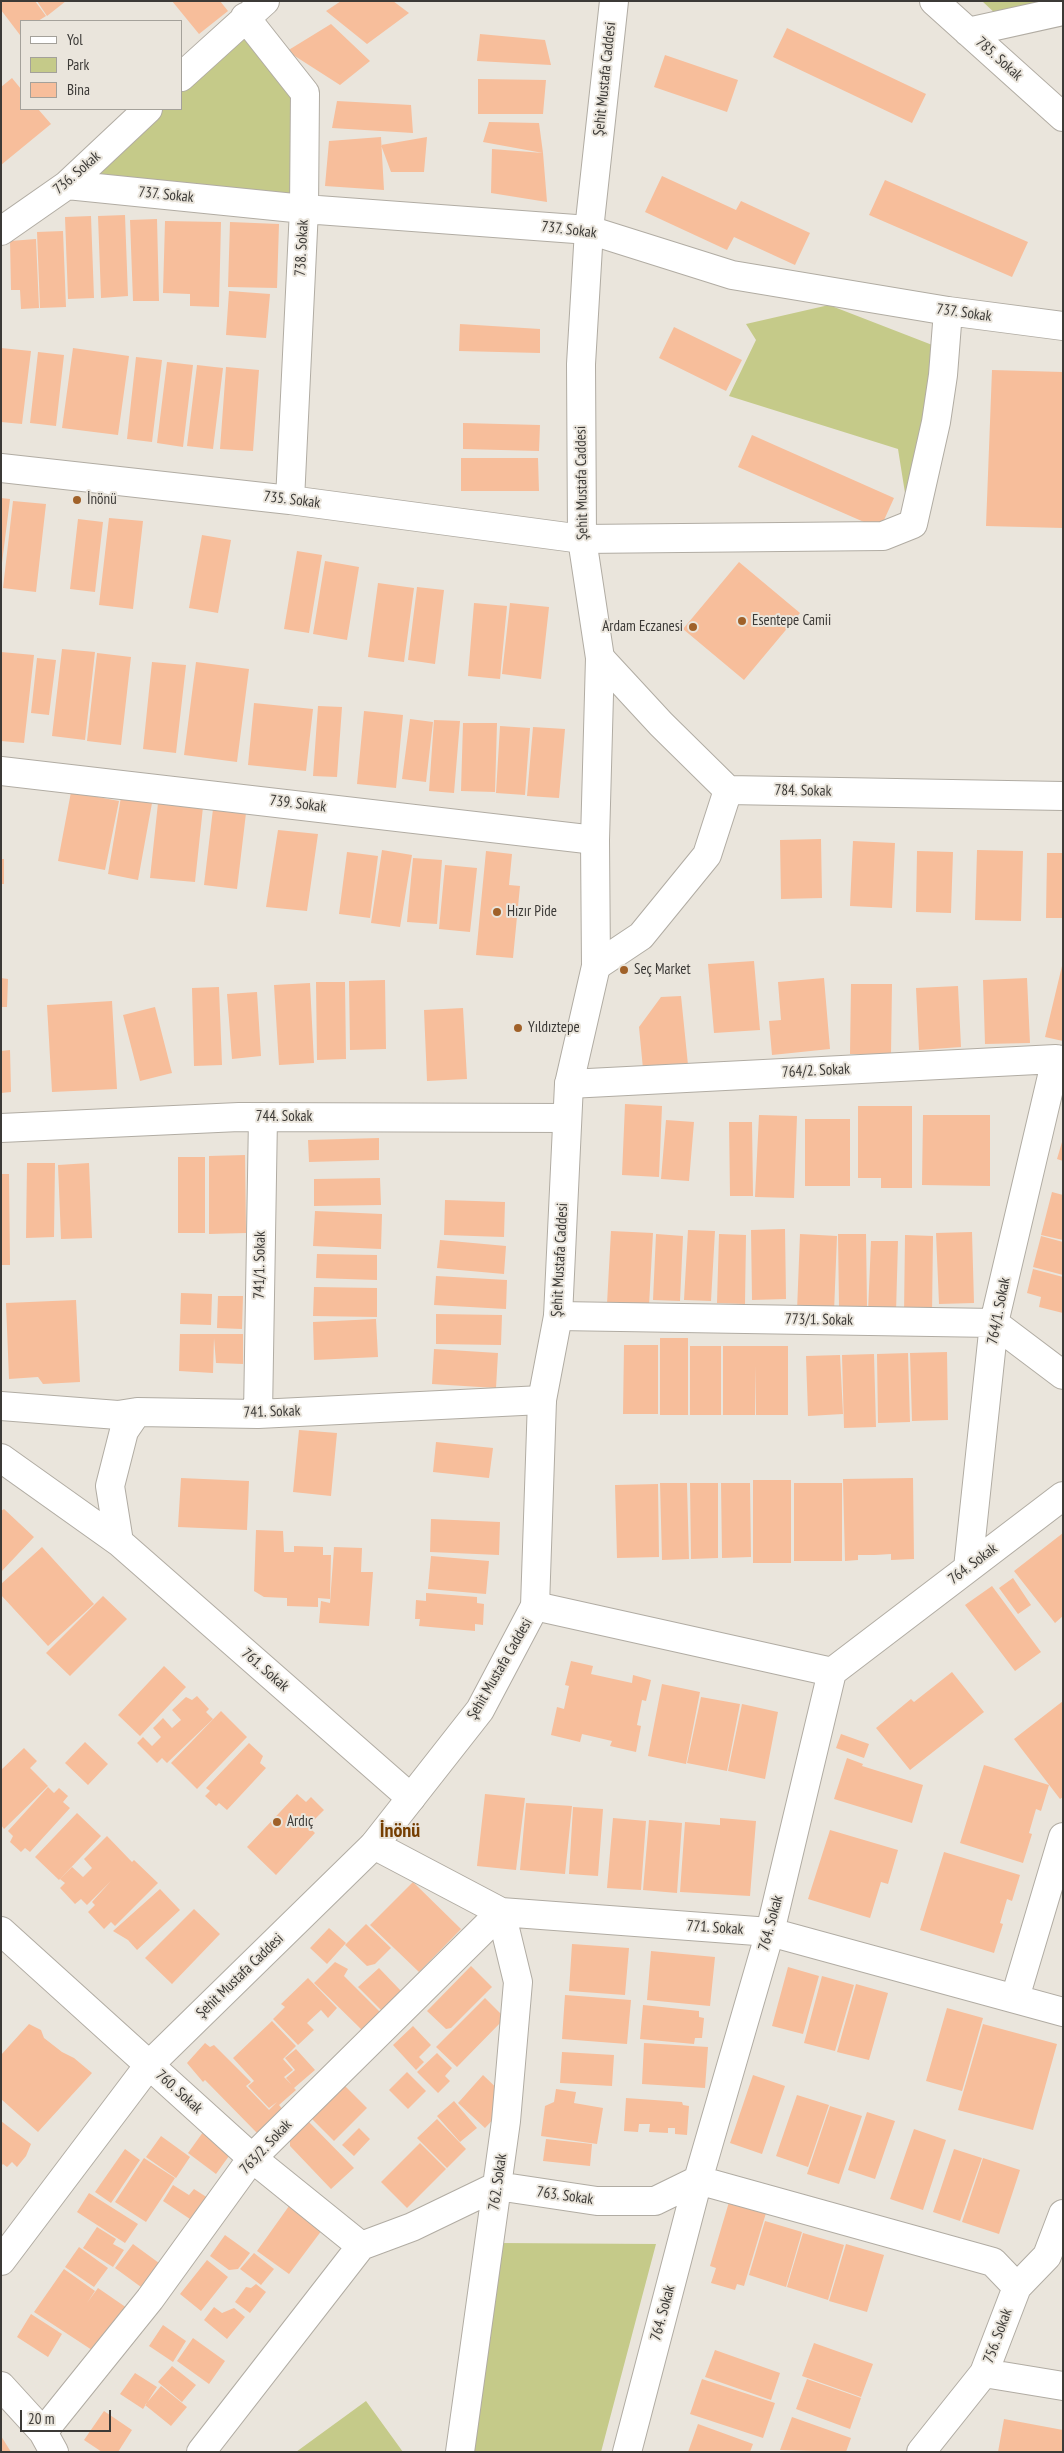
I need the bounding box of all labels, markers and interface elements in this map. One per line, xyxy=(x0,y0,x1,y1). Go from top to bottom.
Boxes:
legend xyxy=(20,20,182,110)
street label: Şehit Mustafa Caddesi xyxy=(590,21,620,137)
text: Yol xyxy=(67,30,83,49)
street label: 785. Sokak xyxy=(972,33,1026,85)
text: Park xyxy=(67,55,89,74)
text: Bina xyxy=(67,80,90,99)
street label: 736. Sokak xyxy=(50,148,104,198)
street label: 737. Sokak xyxy=(138,183,194,207)
street label: 737. Sokak xyxy=(540,218,598,242)
street label: 738. Sokak xyxy=(292,219,312,277)
street label: 737. Sokak xyxy=(935,300,993,326)
street label: Şehit Mustafa Caddesi xyxy=(572,426,592,540)
street label: 735. Sokak xyxy=(263,488,321,512)
place label: İnönü xyxy=(87,491,117,509)
marker: İnönü xyxy=(71,494,83,506)
place label: Esentepe Camii xyxy=(752,612,831,630)
marker: Esentepe Camii xyxy=(736,615,748,627)
place label: Ardam Eczanesi xyxy=(602,618,683,636)
marker: Ardam Eczanesi xyxy=(687,621,699,633)
street label: 784. Sokak xyxy=(775,782,831,800)
street label: 739. Sokak xyxy=(269,792,327,816)
place label: Hızır Pide xyxy=(507,903,557,921)
marker: Hızır Pide xyxy=(491,906,503,918)
place label: Seç Market xyxy=(634,961,691,979)
marker: Seç Market xyxy=(618,964,630,976)
place label: Yıldıztepe xyxy=(528,1019,580,1037)
marker: Yıldıztepe xyxy=(512,1022,524,1034)
street label: 764/2. Sokak xyxy=(782,1060,850,1082)
street label: 744. Sokak xyxy=(256,1108,312,1126)
street label: Şehit Mustafa Caddesi xyxy=(548,1202,572,1318)
street label: 741/1. Sokak xyxy=(250,1231,270,1299)
street label: 764/1. Sokak xyxy=(984,1276,1014,1346)
street label: 773/1. Sokak xyxy=(785,1310,853,1330)
street label: 741. Sokak xyxy=(243,1402,301,1422)
street label: 764. Sokak xyxy=(945,1540,1001,1588)
street label: Şehit Mustafa Caddesi xyxy=(464,1615,536,1723)
street label: 761. Sokak xyxy=(238,1645,292,1695)
place label: Ardıç xyxy=(287,1813,313,1831)
marker: Ardıç xyxy=(271,1816,283,1828)
district label: İnönü xyxy=(380,1819,420,1843)
street label: 764. Sokak xyxy=(755,1893,787,1953)
street label: 771. Sokak xyxy=(686,1917,744,1939)
street label: Şehit Mustafa Caddesi xyxy=(193,1930,287,2022)
street label: 760. Sokak xyxy=(152,2066,206,2118)
street label: 763/2. Sokak xyxy=(236,2116,296,2178)
street label: 762. Sokak xyxy=(485,2153,511,2211)
street label: 763. Sokak xyxy=(536,2183,594,2209)
street label: 764. Sokak xyxy=(647,2283,679,2343)
street label: 756. Sokak xyxy=(980,2306,1016,2366)
scale bar xyxy=(22,2400,114,2432)
text: 20 m xyxy=(28,2409,54,2428)

